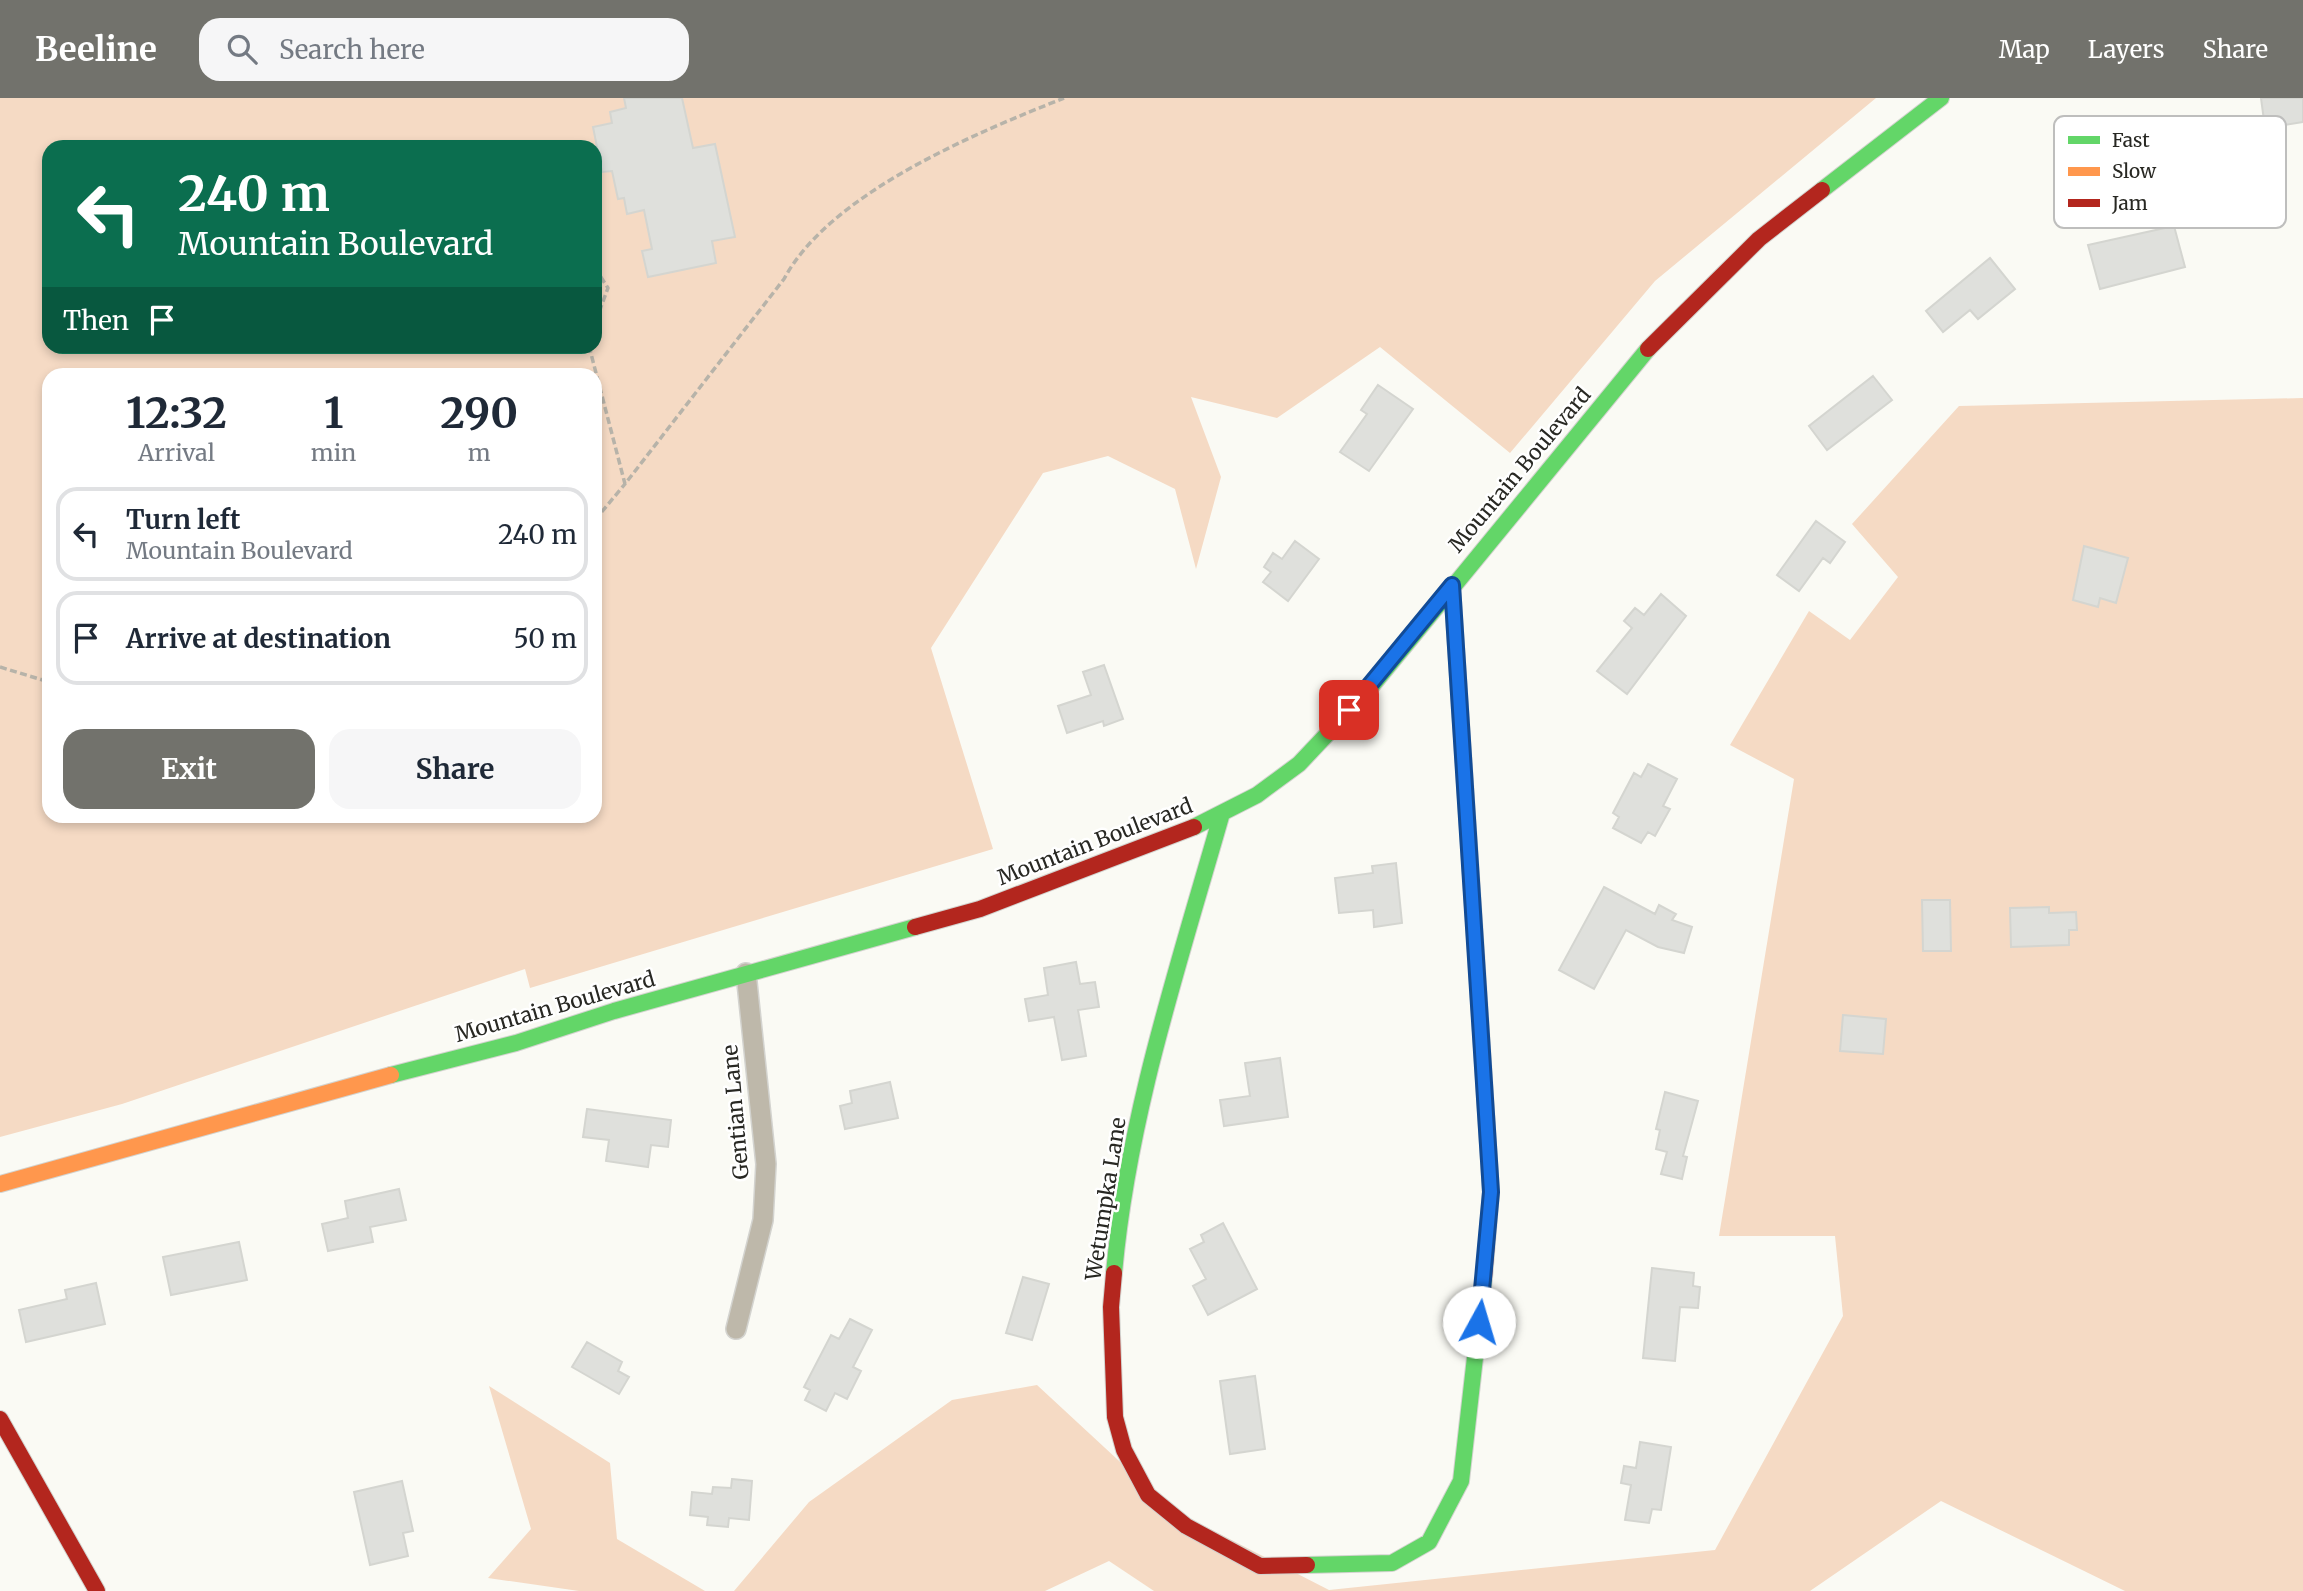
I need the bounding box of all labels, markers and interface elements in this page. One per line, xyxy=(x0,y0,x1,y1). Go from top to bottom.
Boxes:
search box xyxy=(199,18,689,81)
text: Beeline xyxy=(35,29,157,70)
icon: search xyxy=(223,30,261,68)
text: Search here xyxy=(279,33,425,66)
text: Map xyxy=(1999,34,2050,65)
text: Layers xyxy=(2088,34,2164,65)
text: Share xyxy=(2202,34,2268,65)
legend xyxy=(2054,116,2286,228)
text: Fast xyxy=(2112,128,2150,152)
text: Slow xyxy=(2112,159,2157,183)
text: 240 m xyxy=(178,163,330,224)
icon: left xyxy=(63,168,154,259)
text: Jam xyxy=(2111,191,2148,215)
text: Mountain Boulevard xyxy=(178,224,493,264)
icon: arrive xyxy=(143,301,181,339)
text: Then xyxy=(63,304,129,337)
street label: Mountain Boulevard xyxy=(1443,381,1597,558)
text: 12:32 xyxy=(126,387,227,439)
text: 1 xyxy=(324,387,343,439)
text: 290 xyxy=(440,387,518,439)
text: Arrival xyxy=(138,438,215,467)
text: min xyxy=(311,438,356,467)
text: m xyxy=(468,438,491,467)
text: Turn left xyxy=(126,503,240,536)
icon: left xyxy=(67,515,105,553)
text: 240 m xyxy=(498,518,577,551)
text: Mountain Boulevard xyxy=(126,536,353,565)
icon: arrive xyxy=(67,619,105,657)
text: Arrive at destination xyxy=(126,622,391,655)
text: 50 m xyxy=(513,622,577,655)
pin xyxy=(1319,680,1379,740)
icon: arrive xyxy=(1330,691,1368,729)
button: Exit xyxy=(63,729,315,809)
button: Share xyxy=(329,729,581,809)
street label: Mountain Boulevard xyxy=(993,792,1197,891)
street label: Mountain Boulevard xyxy=(452,965,658,1048)
street label: Gentian Lane xyxy=(716,1043,755,1181)
street label: Wetumpka Lane xyxy=(1079,1115,1132,1283)
position arrow xyxy=(1442,1285,1516,1359)

